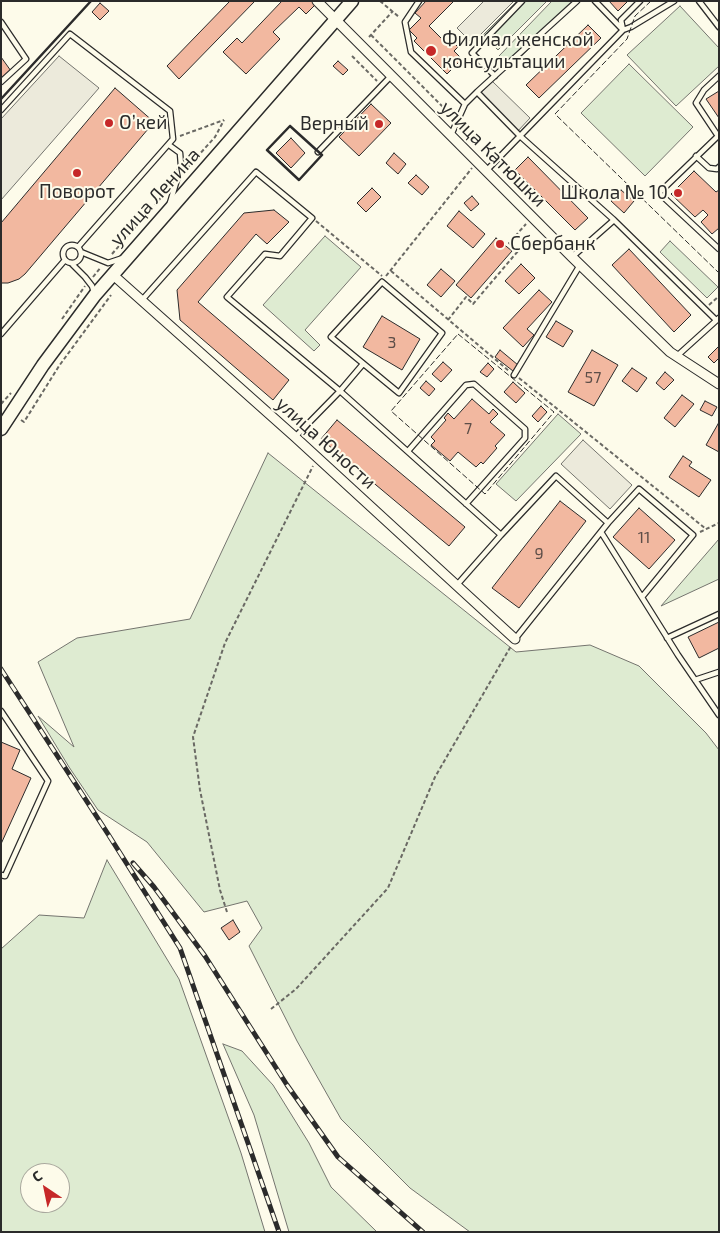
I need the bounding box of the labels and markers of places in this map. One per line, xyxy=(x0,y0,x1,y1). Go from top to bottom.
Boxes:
place label: Филиал женской консультации xyxy=(442,29,594,73)
marker: Филиал женской консультации xyxy=(424,44,438,58)
place label: О’кей xyxy=(119,112,167,134)
place label: Верный xyxy=(300,113,369,135)
marker: О’кей xyxy=(103,117,115,129)
marker: Верный xyxy=(373,118,385,130)
marker: Поворот xyxy=(71,167,83,179)
place label: Поворот xyxy=(39,181,115,203)
place label: Школа № 10 xyxy=(561,182,668,204)
marker: Школа № 10 xyxy=(672,187,684,199)
place label: Сбербанк xyxy=(510,233,596,255)
marker: Сбербанк xyxy=(494,238,506,250)

